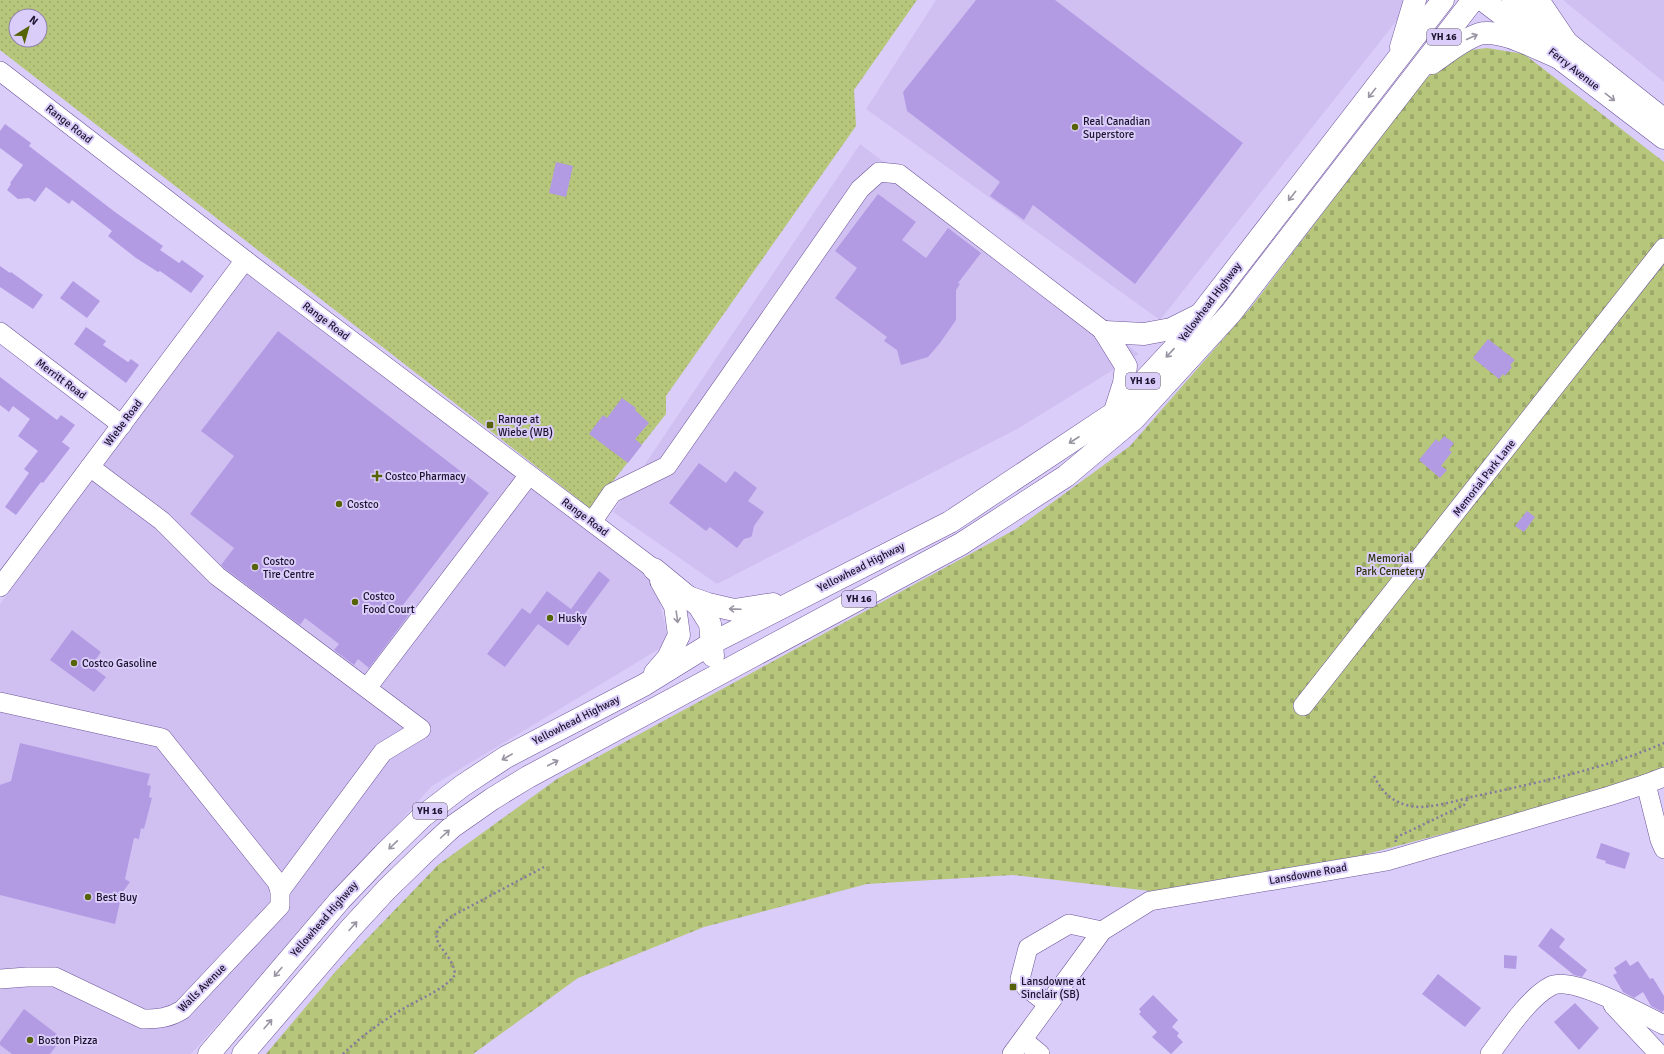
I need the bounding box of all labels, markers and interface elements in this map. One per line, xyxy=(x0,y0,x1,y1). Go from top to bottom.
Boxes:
north arrow xyxy=(8,8,48,48)
text: N xyxy=(27,13,41,28)
road number: YH 16 xyxy=(1427,29,1461,45)
one-way arrow xyxy=(1466,33,1478,41)
street label: Ferry Avenue xyxy=(1546,45,1602,93)
one-way arrow xyxy=(1368,87,1376,98)
one-way arrow xyxy=(1605,93,1616,102)
street label: Range Road xyxy=(43,102,95,146)
place label: Real Canadian Superstore xyxy=(1083,115,1150,141)
marker: Real Canadian Superstore xyxy=(1070,122,1080,132)
one-way arrow xyxy=(1288,190,1297,201)
street label: Yellowhead Highway xyxy=(1176,259,1245,344)
street label: Range Road xyxy=(300,299,352,343)
one-way arrow xyxy=(1165,348,1174,358)
street label: Merritt Road xyxy=(33,356,89,402)
road number: YH 16 xyxy=(1126,373,1160,389)
street label: Wiebe Road xyxy=(101,397,145,449)
place label: Range at Wiebe (WB) xyxy=(498,413,553,439)
marker: Range at Wiebe (WB) xyxy=(485,420,495,430)
one-way arrow xyxy=(1068,436,1080,444)
street label: Memorial Park Lane xyxy=(1450,437,1518,519)
place label: Costco Pharmacy xyxy=(385,470,466,483)
marker: Costco Pharmacy xyxy=(372,471,382,481)
street label: Range Road xyxy=(559,495,611,539)
place label: Costco xyxy=(347,498,379,511)
marker: Costco xyxy=(334,499,344,509)
street label: Yellowhead Highway xyxy=(815,539,907,595)
park label: Memorial Park Cemetery xyxy=(1356,552,1425,578)
place label: Costco Tire Centre xyxy=(263,555,314,581)
marker: Costco Tire Centre xyxy=(250,562,260,572)
place label: Costco Food Court xyxy=(363,590,415,616)
road number: YH 16 xyxy=(842,591,876,607)
marker: Costco Food Court xyxy=(350,597,360,607)
one-way arrow xyxy=(729,605,742,613)
one-way arrow xyxy=(673,610,681,623)
place label: Husky xyxy=(558,612,588,625)
marker: Husky xyxy=(545,613,555,623)
place label: Costco Gasoline xyxy=(82,657,157,670)
marker: Costco Gasoline xyxy=(69,658,79,668)
street label: Yellowhead Highway xyxy=(530,692,622,748)
one-way arrow xyxy=(501,753,513,761)
one-way arrow xyxy=(547,759,559,766)
road number: YH 16 xyxy=(413,803,447,819)
one-way arrow xyxy=(440,829,450,839)
one-way arrow xyxy=(388,840,398,849)
street label: Lansdowne Road xyxy=(1268,861,1348,887)
street label: Yellowhead Highway xyxy=(288,878,361,959)
place label: Best Buy xyxy=(96,891,138,904)
marker: Best Buy xyxy=(83,892,93,902)
one-way arrow xyxy=(348,921,358,931)
street label: Walls Avenue xyxy=(175,961,229,1015)
one-way arrow xyxy=(274,967,283,978)
place label: Lansdowne at Sinclair (SB) xyxy=(1021,975,1086,1001)
marker: Lansdowne at Sinclair (SB) xyxy=(1008,982,1018,992)
one-way arrow xyxy=(264,1019,273,1030)
place label: Boston Pizza xyxy=(38,1034,98,1047)
marker: Boston Pizza xyxy=(25,1035,35,1045)

